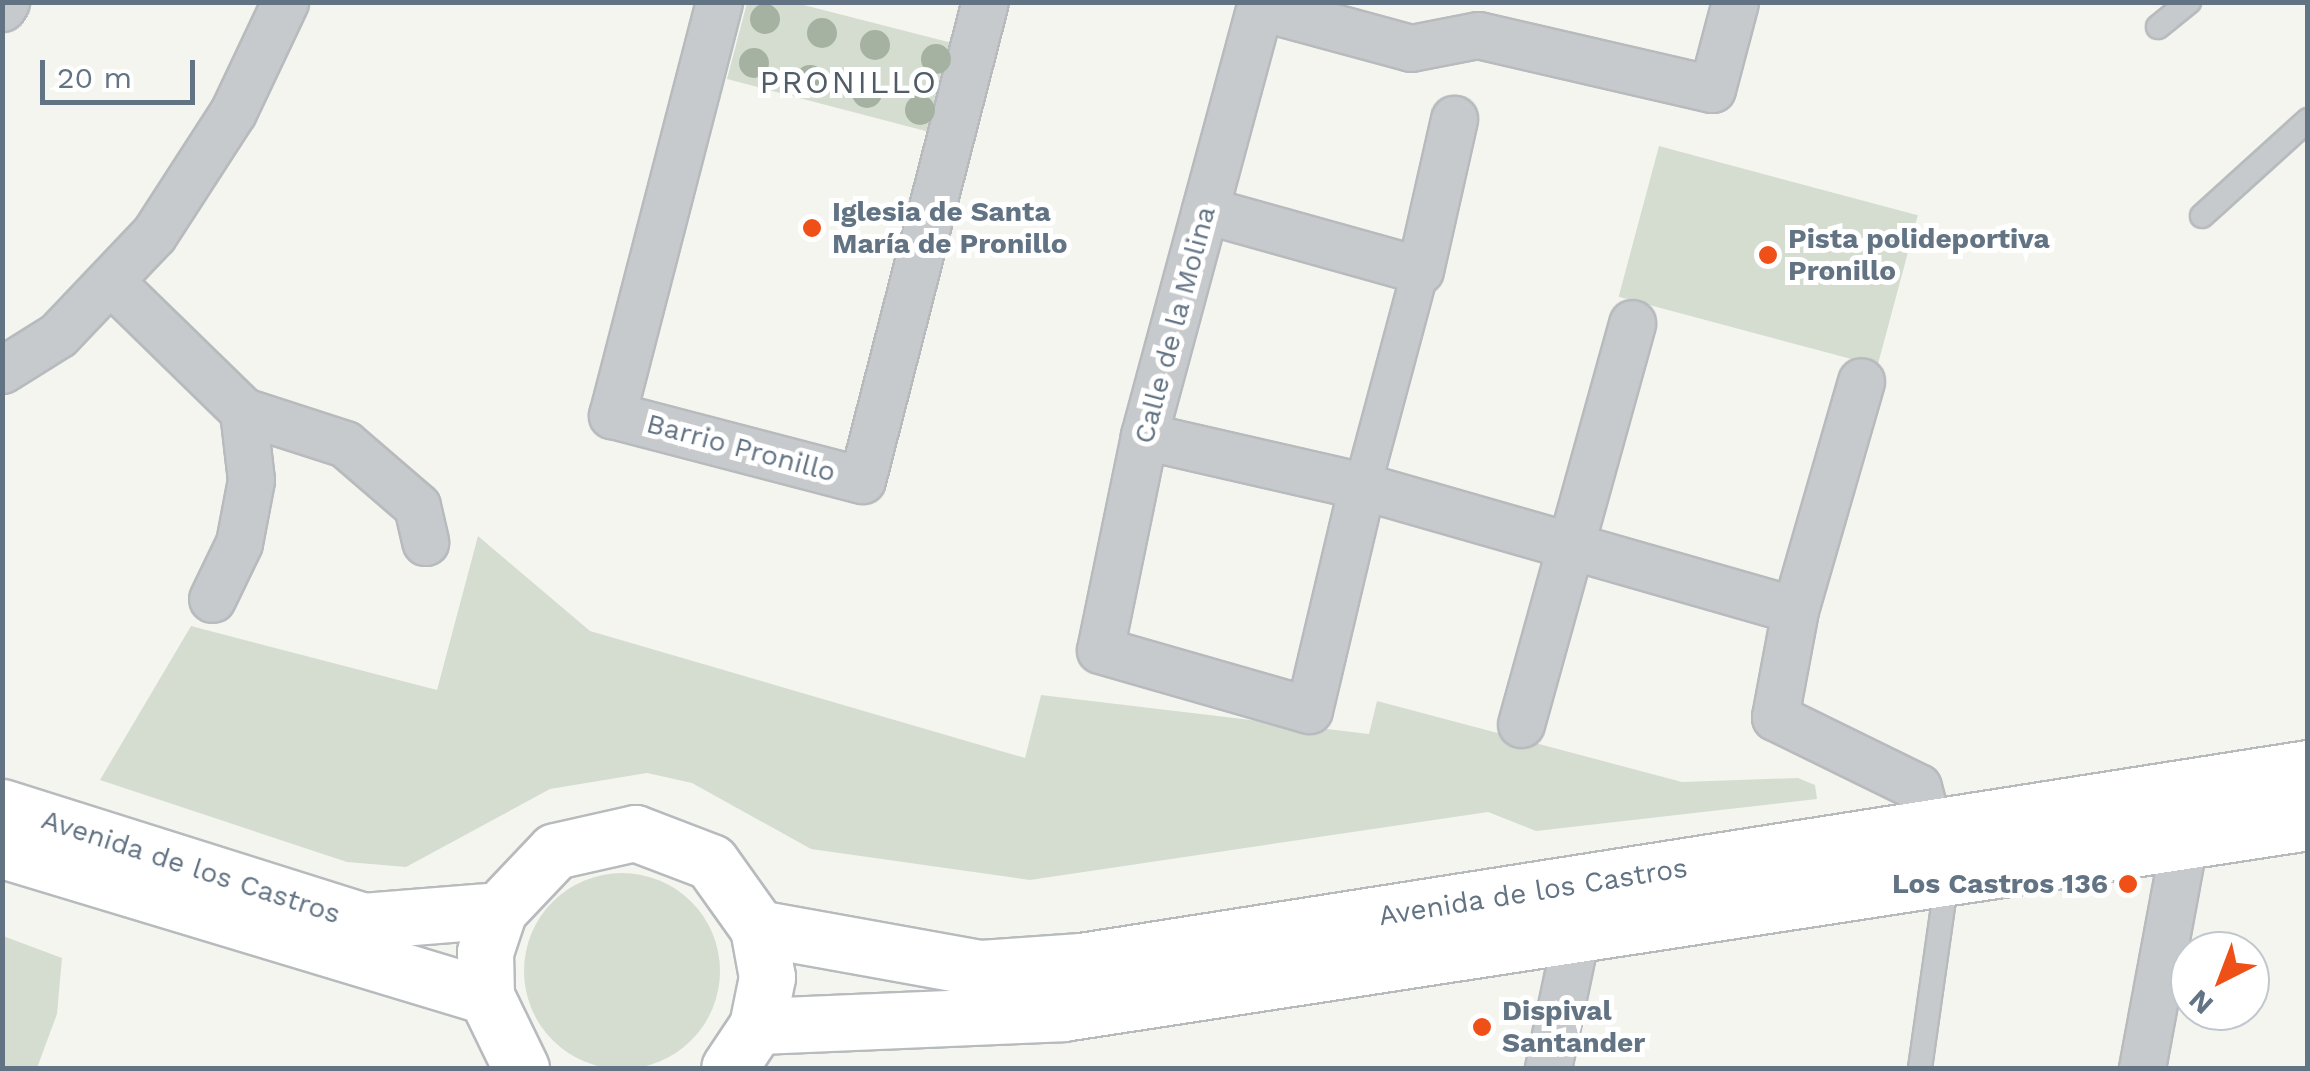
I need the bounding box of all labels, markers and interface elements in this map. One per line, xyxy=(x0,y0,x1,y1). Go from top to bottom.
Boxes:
scale bar xyxy=(45,40,200,102)
text: 20 m xyxy=(57,60,132,95)
district label: PRONILLO xyxy=(760,63,938,101)
place label: Iglesia de Santa María de Pronillo xyxy=(832,195,1068,261)
street label: Calle de la Molina xyxy=(1127,202,1223,448)
marker: Iglesia de Santa María de Pronillo xyxy=(801,217,823,239)
place label: Pista polideportiva Pronillo xyxy=(1788,222,2050,288)
marker: Pista polideportiva Pronillo xyxy=(1757,244,1779,266)
street label: Barrio Pronillo xyxy=(643,407,839,489)
street label: Avenida de los Castros xyxy=(37,803,345,931)
street label: Avenida de los Castros xyxy=(1376,851,1690,933)
place label: Los Castros 136 xyxy=(1892,867,2108,901)
marker: Los Castros 136 xyxy=(2117,873,2139,895)
north arrow xyxy=(2170,931,2270,1031)
text: N xyxy=(2182,983,2220,1021)
place label: Dispival Santander xyxy=(1502,994,1645,1060)
marker: Dispival Santander xyxy=(1471,1016,1493,1038)

